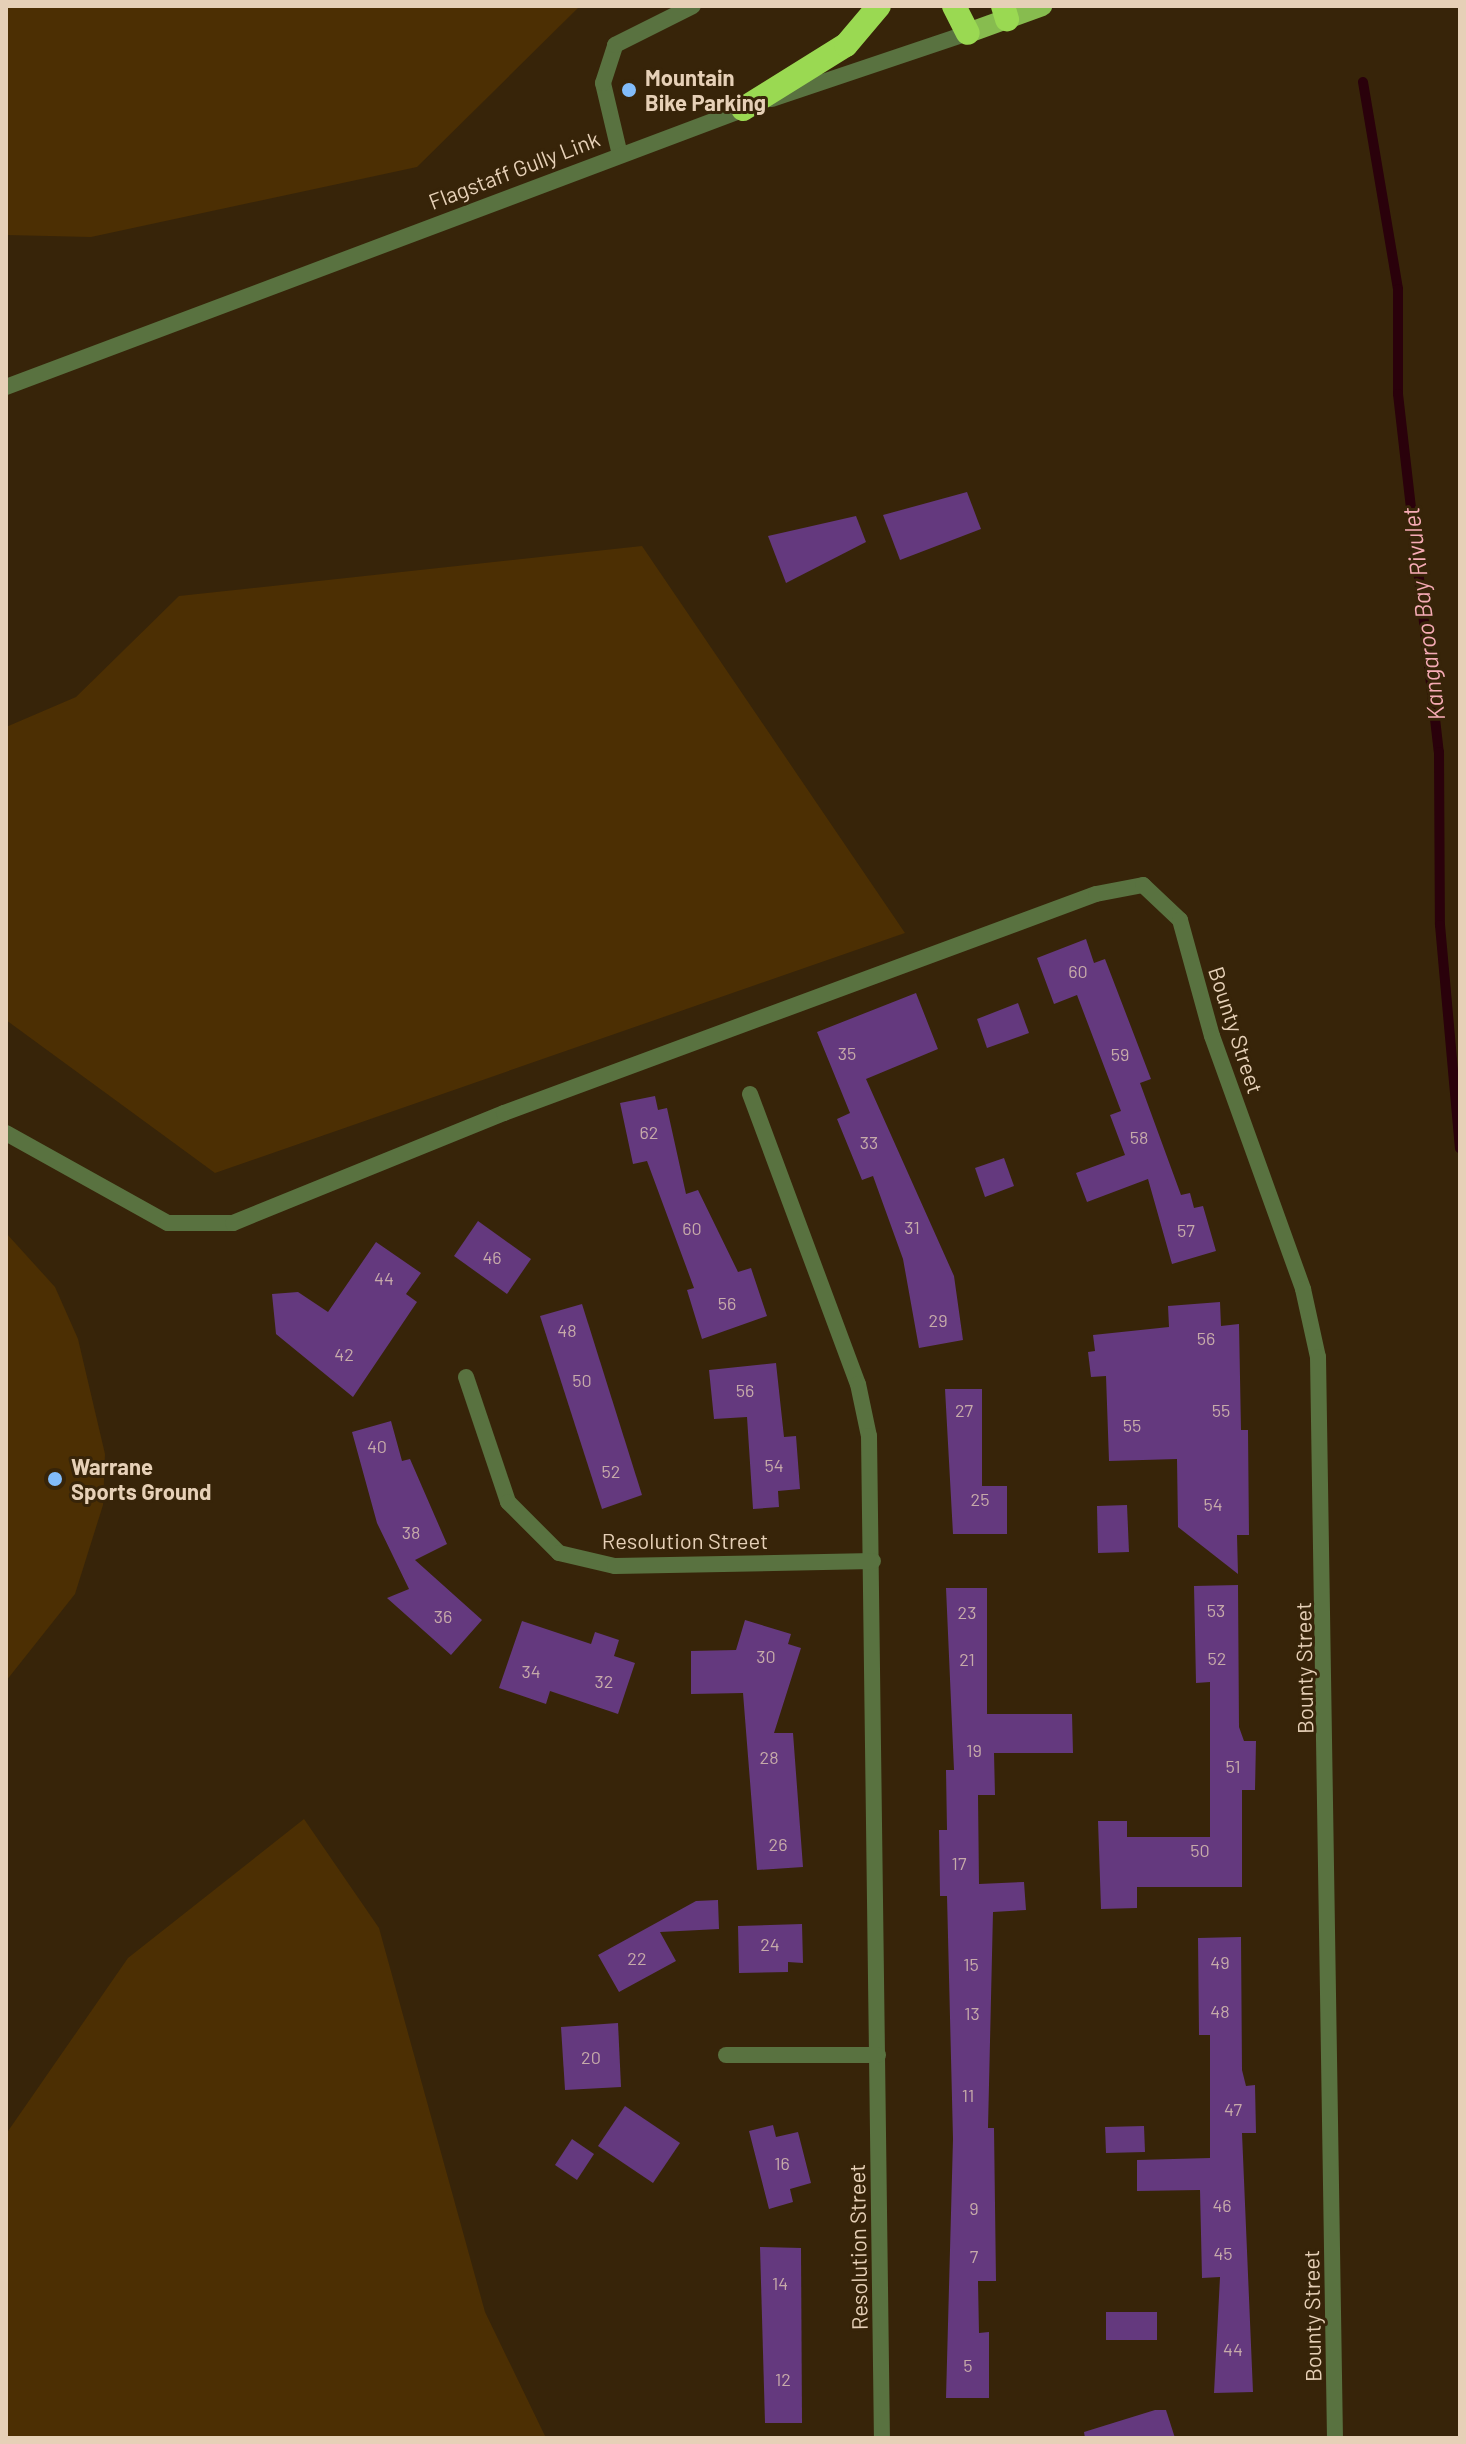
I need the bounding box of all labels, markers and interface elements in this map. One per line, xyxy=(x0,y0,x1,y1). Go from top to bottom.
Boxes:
place label: Mountain Bike Parking xyxy=(645,64,766,116)
marker: Mountain Bike Parking xyxy=(620,81,638,99)
street label: Flagstaff Gully Link xyxy=(425,125,603,215)
water label: Kangaroo Bay Rivulet xyxy=(1396,506,1450,722)
house number: 60 xyxy=(1068,960,1088,982)
street label: Bounty Street xyxy=(1203,963,1269,1097)
house number: 35 xyxy=(838,1042,856,1064)
house number: 59 xyxy=(1111,1043,1129,1065)
house number: 62 xyxy=(640,1121,658,1143)
house number: 58 xyxy=(1130,1126,1148,1148)
house number: 33 xyxy=(860,1131,878,1153)
house number: 31 xyxy=(904,1216,920,1238)
house number: 60 xyxy=(682,1217,702,1239)
house number: 57 xyxy=(1177,1219,1195,1241)
house number: 46 xyxy=(482,1246,502,1268)
house number: 44 xyxy=(374,1267,394,1289)
house number: 56 xyxy=(718,1292,736,1314)
house number: 29 xyxy=(928,1309,948,1331)
house number: 48 xyxy=(557,1319,577,1341)
house number: 56 xyxy=(1197,1327,1215,1349)
house number: 42 xyxy=(334,1343,354,1365)
house number: 50 xyxy=(572,1369,592,1391)
house number: 56 xyxy=(736,1379,754,1401)
house number: 27 xyxy=(955,1399,973,1421)
house number: 55 xyxy=(1212,1399,1230,1421)
house number: 55 xyxy=(1123,1414,1141,1436)
house number: 40 xyxy=(367,1435,387,1457)
place label: Warrane Sports Ground xyxy=(71,1453,211,1504)
house number: 54 xyxy=(764,1454,784,1476)
house number: 52 xyxy=(602,1460,620,1482)
marker: Warrane Sports Ground xyxy=(46,1470,64,1488)
house number: 25 xyxy=(971,1488,989,1510)
house number: 54 xyxy=(1203,1493,1223,1515)
house number: 38 xyxy=(402,1521,420,1543)
street label: Resolution Street xyxy=(602,1528,768,1554)
house number: 53 xyxy=(1207,1599,1225,1621)
house number: 23 xyxy=(958,1601,976,1623)
street label: Bounty Street xyxy=(1290,1602,1318,1734)
house number: 36 xyxy=(434,1605,452,1627)
house number: 30 xyxy=(756,1645,776,1667)
house number: 52 xyxy=(1208,1647,1226,1669)
house number: 21 xyxy=(959,1648,975,1670)
house number: 34 xyxy=(521,1660,541,1682)
house number: 32 xyxy=(595,1670,613,1692)
house number: 19 xyxy=(966,1739,982,1761)
house number: 28 xyxy=(759,1746,779,1768)
house number: 51 xyxy=(1225,1755,1241,1777)
house number: 26 xyxy=(769,1833,787,1855)
house number: 50 xyxy=(1190,1839,1210,1861)
house number: 17 xyxy=(952,1852,966,1874)
house number: 24 xyxy=(760,1933,780,1955)
house number: 22 xyxy=(627,1947,647,1969)
house number: 49 xyxy=(1210,1951,1230,1973)
house number: 15 xyxy=(963,1953,979,1975)
house number: 48 xyxy=(1210,2000,1230,2022)
house number: 13 xyxy=(964,2002,980,2024)
house number: 20 xyxy=(581,2046,601,2068)
house number: 11 xyxy=(962,2084,974,2106)
house number: 47 xyxy=(1224,2098,1242,2120)
house number: 16 xyxy=(774,2152,790,2174)
street label: Resolution Street xyxy=(843,2164,873,2330)
house number: 46 xyxy=(1212,2194,1232,2216)
house number: 9 xyxy=(969,2197,979,2219)
house number: 45 xyxy=(1213,2242,1233,2264)
house number: 7 xyxy=(970,2245,978,2267)
street label: Bounty Street xyxy=(1298,2250,1326,2382)
house number: 14 xyxy=(772,2272,788,2294)
house number: 44 xyxy=(1223,2338,1243,2360)
house number: 5 xyxy=(963,2354,973,2376)
house number: 12 xyxy=(775,2368,791,2390)

